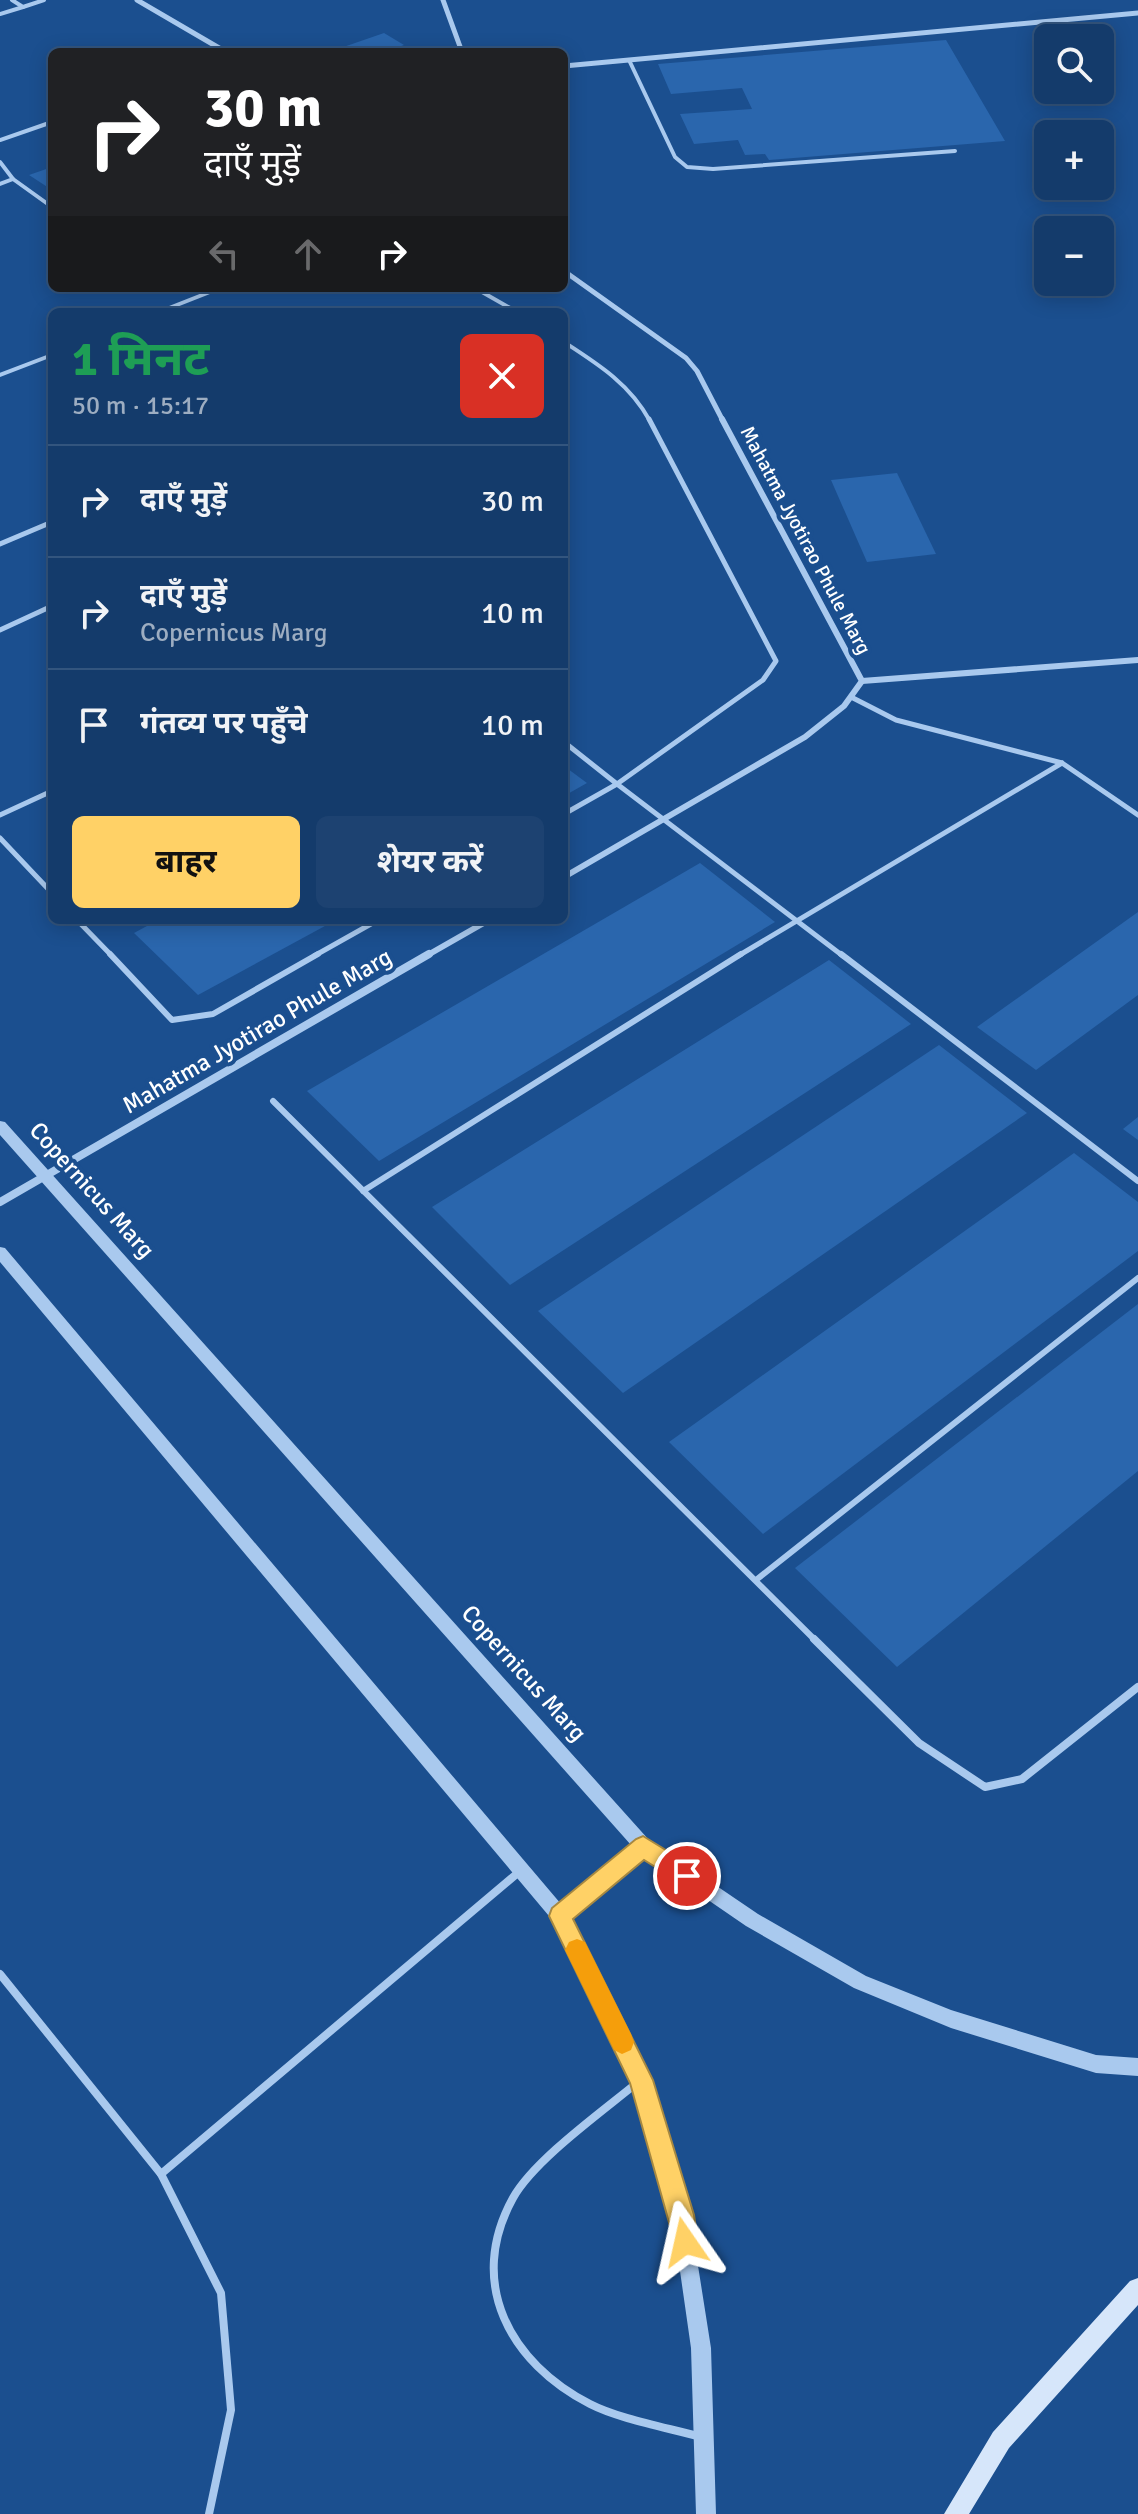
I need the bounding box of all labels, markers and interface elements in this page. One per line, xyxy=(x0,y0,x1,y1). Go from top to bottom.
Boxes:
map controls xyxy=(1034,24,1114,296)
button: search xyxy=(1034,24,1114,104)
text: 30 m xyxy=(204,73,322,142)
icon: right xyxy=(72,80,176,184)
button: + xyxy=(1034,120,1114,200)
text: दाएँ मुड़ें xyxy=(204,142,301,187)
button: − xyxy=(1034,216,1114,296)
icon: left xyxy=(202,232,246,276)
icon: ahead xyxy=(286,232,330,276)
icon: right xyxy=(370,232,414,276)
text: 1 मिनट xyxy=(72,330,209,389)
button: close xyxy=(460,334,544,418)
text: 50 m · 15:17 xyxy=(72,390,209,422)
street label: Mahatma Jyotirao Phule Marg xyxy=(735,422,876,659)
icon: right xyxy=(72,479,116,523)
text: दाएँ मुड़ें xyxy=(140,481,227,518)
text: 30 m xyxy=(481,483,544,520)
text: दाएँ मुड़ें xyxy=(140,577,227,614)
icon: right xyxy=(72,591,116,635)
text: 10 m xyxy=(481,595,544,632)
text: Copernicus Marg xyxy=(140,617,327,649)
icon: arrive xyxy=(72,703,116,747)
text: गंतव्य पर पहुँचे xyxy=(140,705,307,742)
text: 10 m xyxy=(481,707,544,744)
button: बाहर xyxy=(72,816,300,908)
button: शेयर करें xyxy=(316,816,544,908)
street label: Mahatma Jyotirao Phule Marg xyxy=(117,942,397,1120)
street label: Copernicus Marg xyxy=(23,1116,161,1264)
street label: Copernicus Marg xyxy=(455,1599,593,1747)
pin xyxy=(653,1842,721,1910)
icon: arrive xyxy=(665,1854,709,1898)
position arrow xyxy=(643,2200,727,2284)

